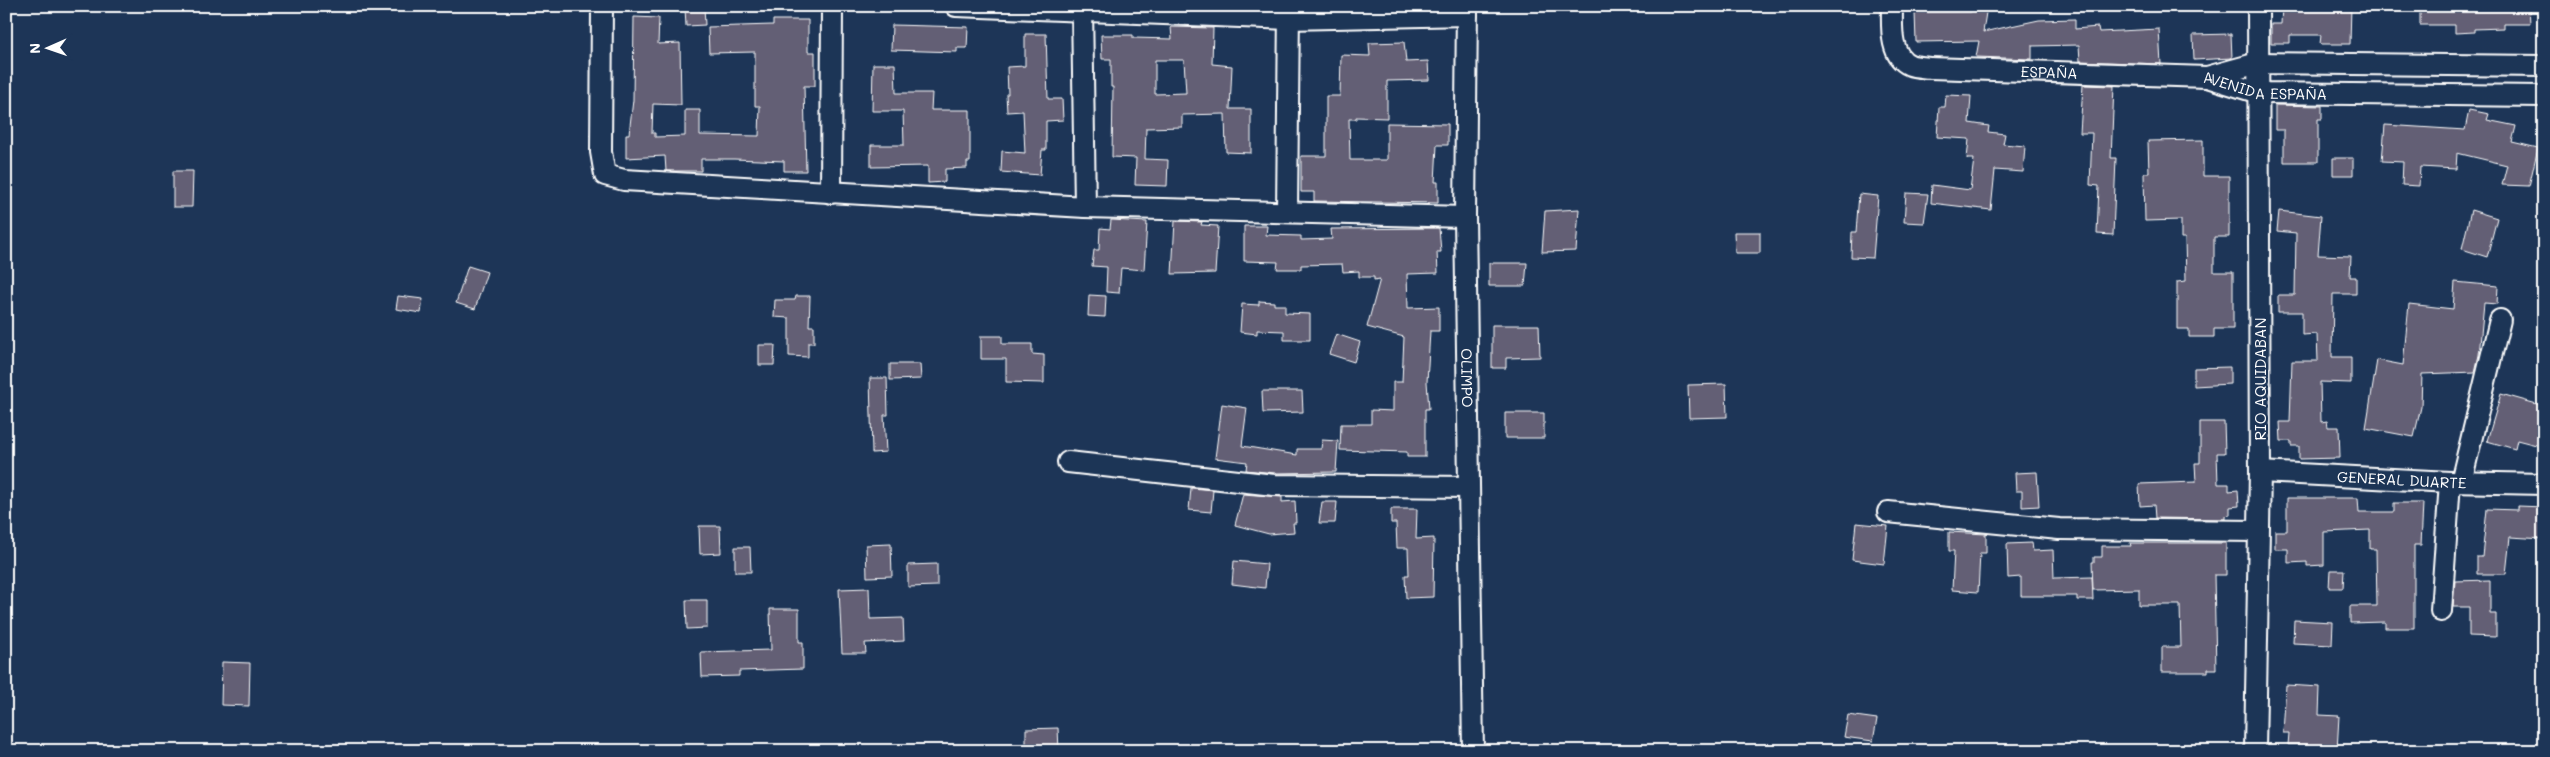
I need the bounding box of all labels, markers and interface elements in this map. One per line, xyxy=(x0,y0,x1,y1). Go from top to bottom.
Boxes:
north arrow xyxy=(22,22,72,72)
text: N xyxy=(25,43,44,54)
street label: ESPAÑA xyxy=(2020,61,2078,83)
street label: AVENIDA ESPAÑA xyxy=(2203,67,2327,104)
street label: RIO AQUIDABAN xyxy=(2250,318,2270,441)
street label: OLIMPO xyxy=(1457,348,1478,408)
street label: GENERAL DUARTE xyxy=(2337,466,2467,492)

